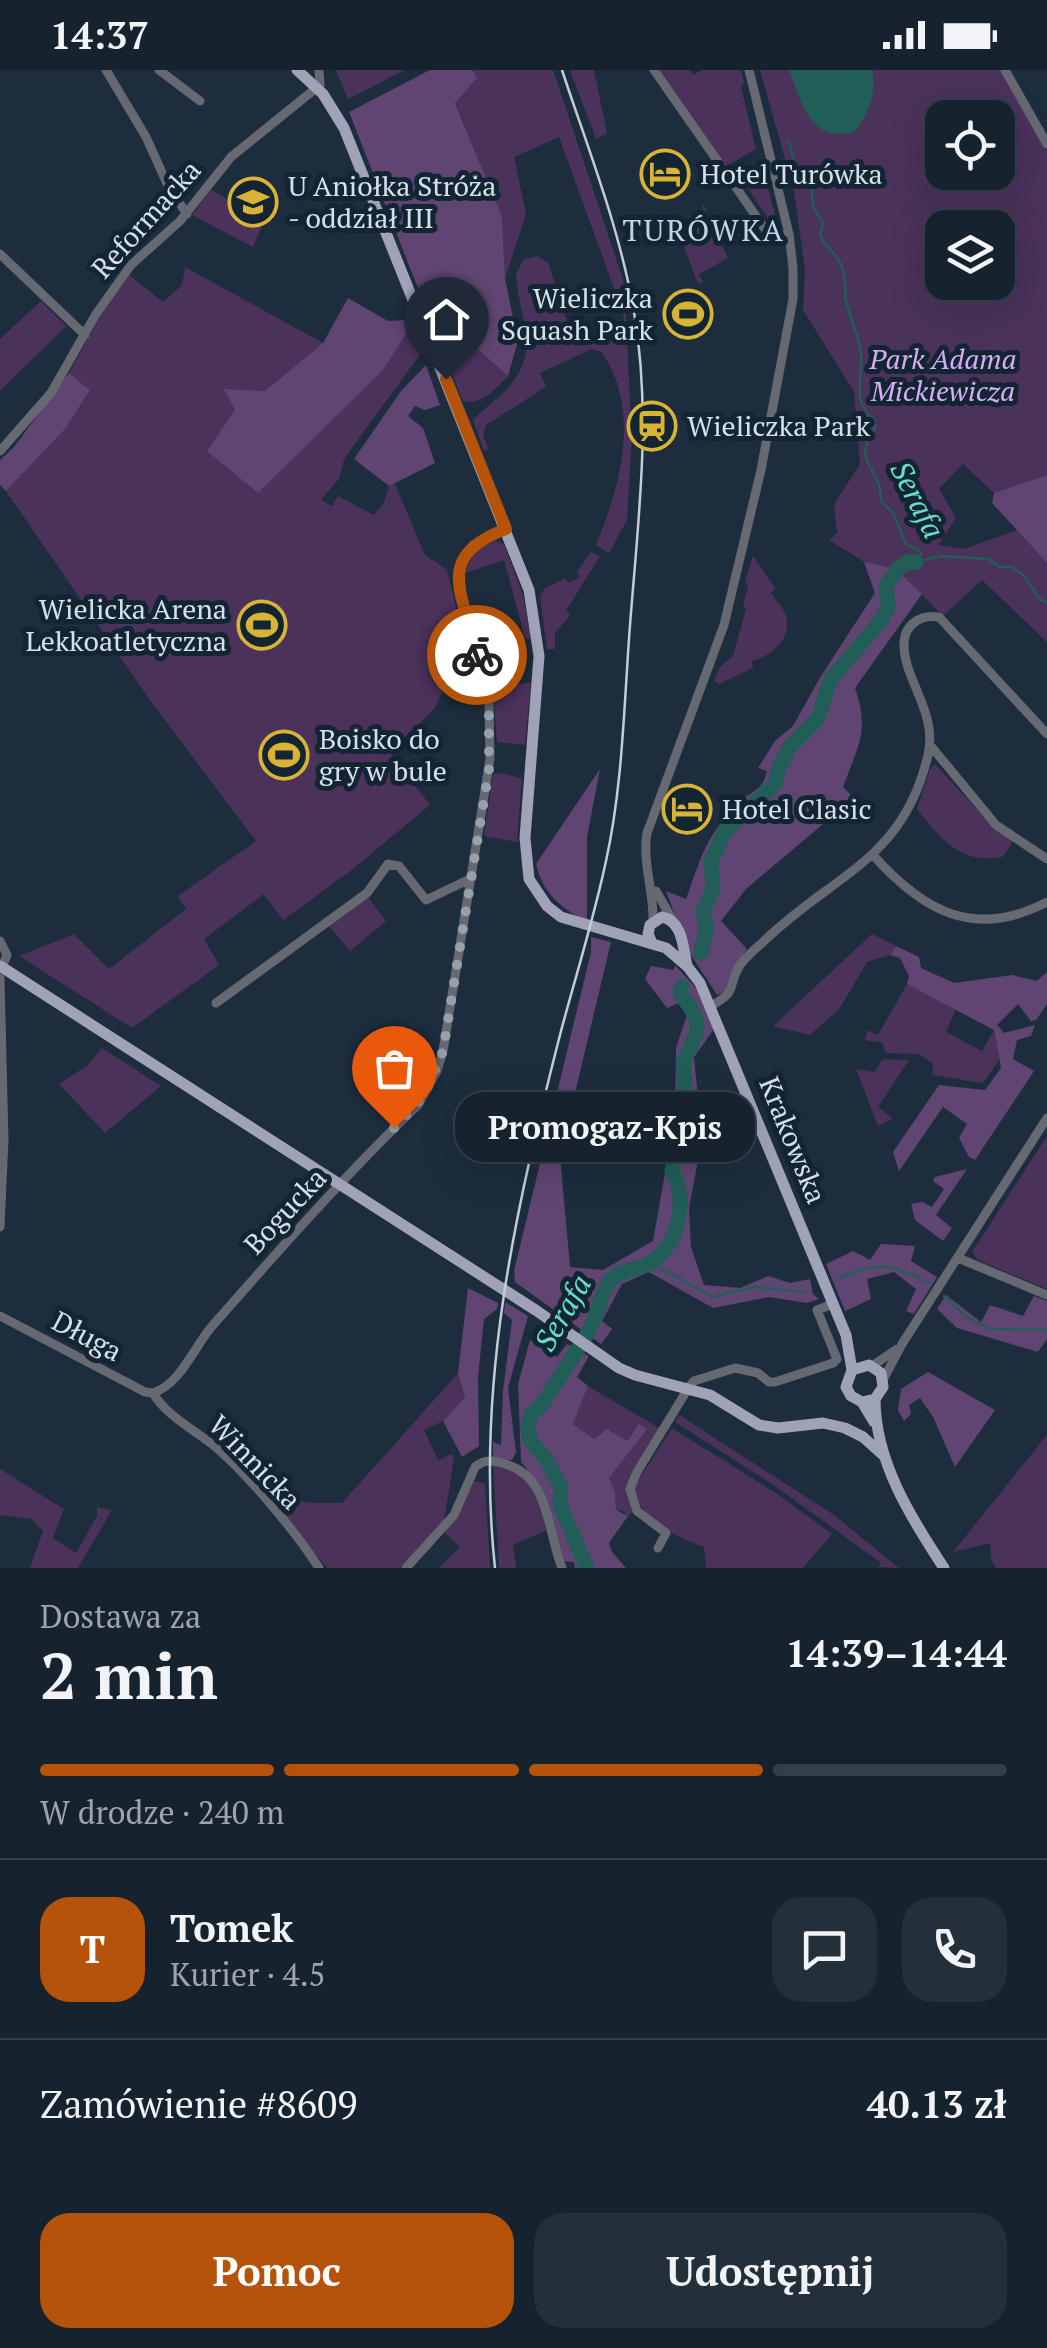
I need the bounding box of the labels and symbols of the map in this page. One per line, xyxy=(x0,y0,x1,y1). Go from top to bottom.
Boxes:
hotel icon: Hotel Turówka xyxy=(639,148,691,200)
street label: Reformacka xyxy=(83,152,208,286)
place label: Hotel Turówka xyxy=(700,155,883,192)
place label: U Aniołka Stróża - oddział III xyxy=(288,167,496,236)
school or university icon: U Aniołka Stróża - oddział III xyxy=(227,176,279,228)
district label: TURÓWKA xyxy=(623,210,785,250)
pin xyxy=(404,277,489,380)
place label: Wieliczka Squash Park xyxy=(501,279,654,348)
sports icon: Wieliczka Squash Park xyxy=(662,288,714,340)
park label: Park Adama Mickiewicza xyxy=(868,340,1017,409)
station icon: Wieliczka Park xyxy=(626,400,678,452)
place label: Wieliczka Park xyxy=(687,407,871,444)
water label: Serafa xyxy=(881,454,954,545)
place label: Wielicka Arena Lekkoatletyczna xyxy=(25,590,227,659)
sports icon: Wielicka Arena Lekkoatletyczna xyxy=(236,599,288,651)
courier xyxy=(427,605,527,705)
place label: Boisko do gry w bule xyxy=(319,720,447,789)
sports icon: Boisko do gry w bule xyxy=(258,729,310,781)
hotel icon: Hotel Clasic xyxy=(661,783,713,835)
place label: Hotel Clasic xyxy=(722,790,871,827)
pin xyxy=(352,1026,437,1129)
street label: Krakowska xyxy=(751,1071,836,1209)
callout: Promogaz-Kpis xyxy=(454,1093,754,1163)
street label: Bogucka xyxy=(235,1160,334,1262)
water label: Serafa xyxy=(524,1267,600,1358)
street label: Długa xyxy=(46,1302,129,1369)
street label: Winnicka xyxy=(201,1406,310,1517)

